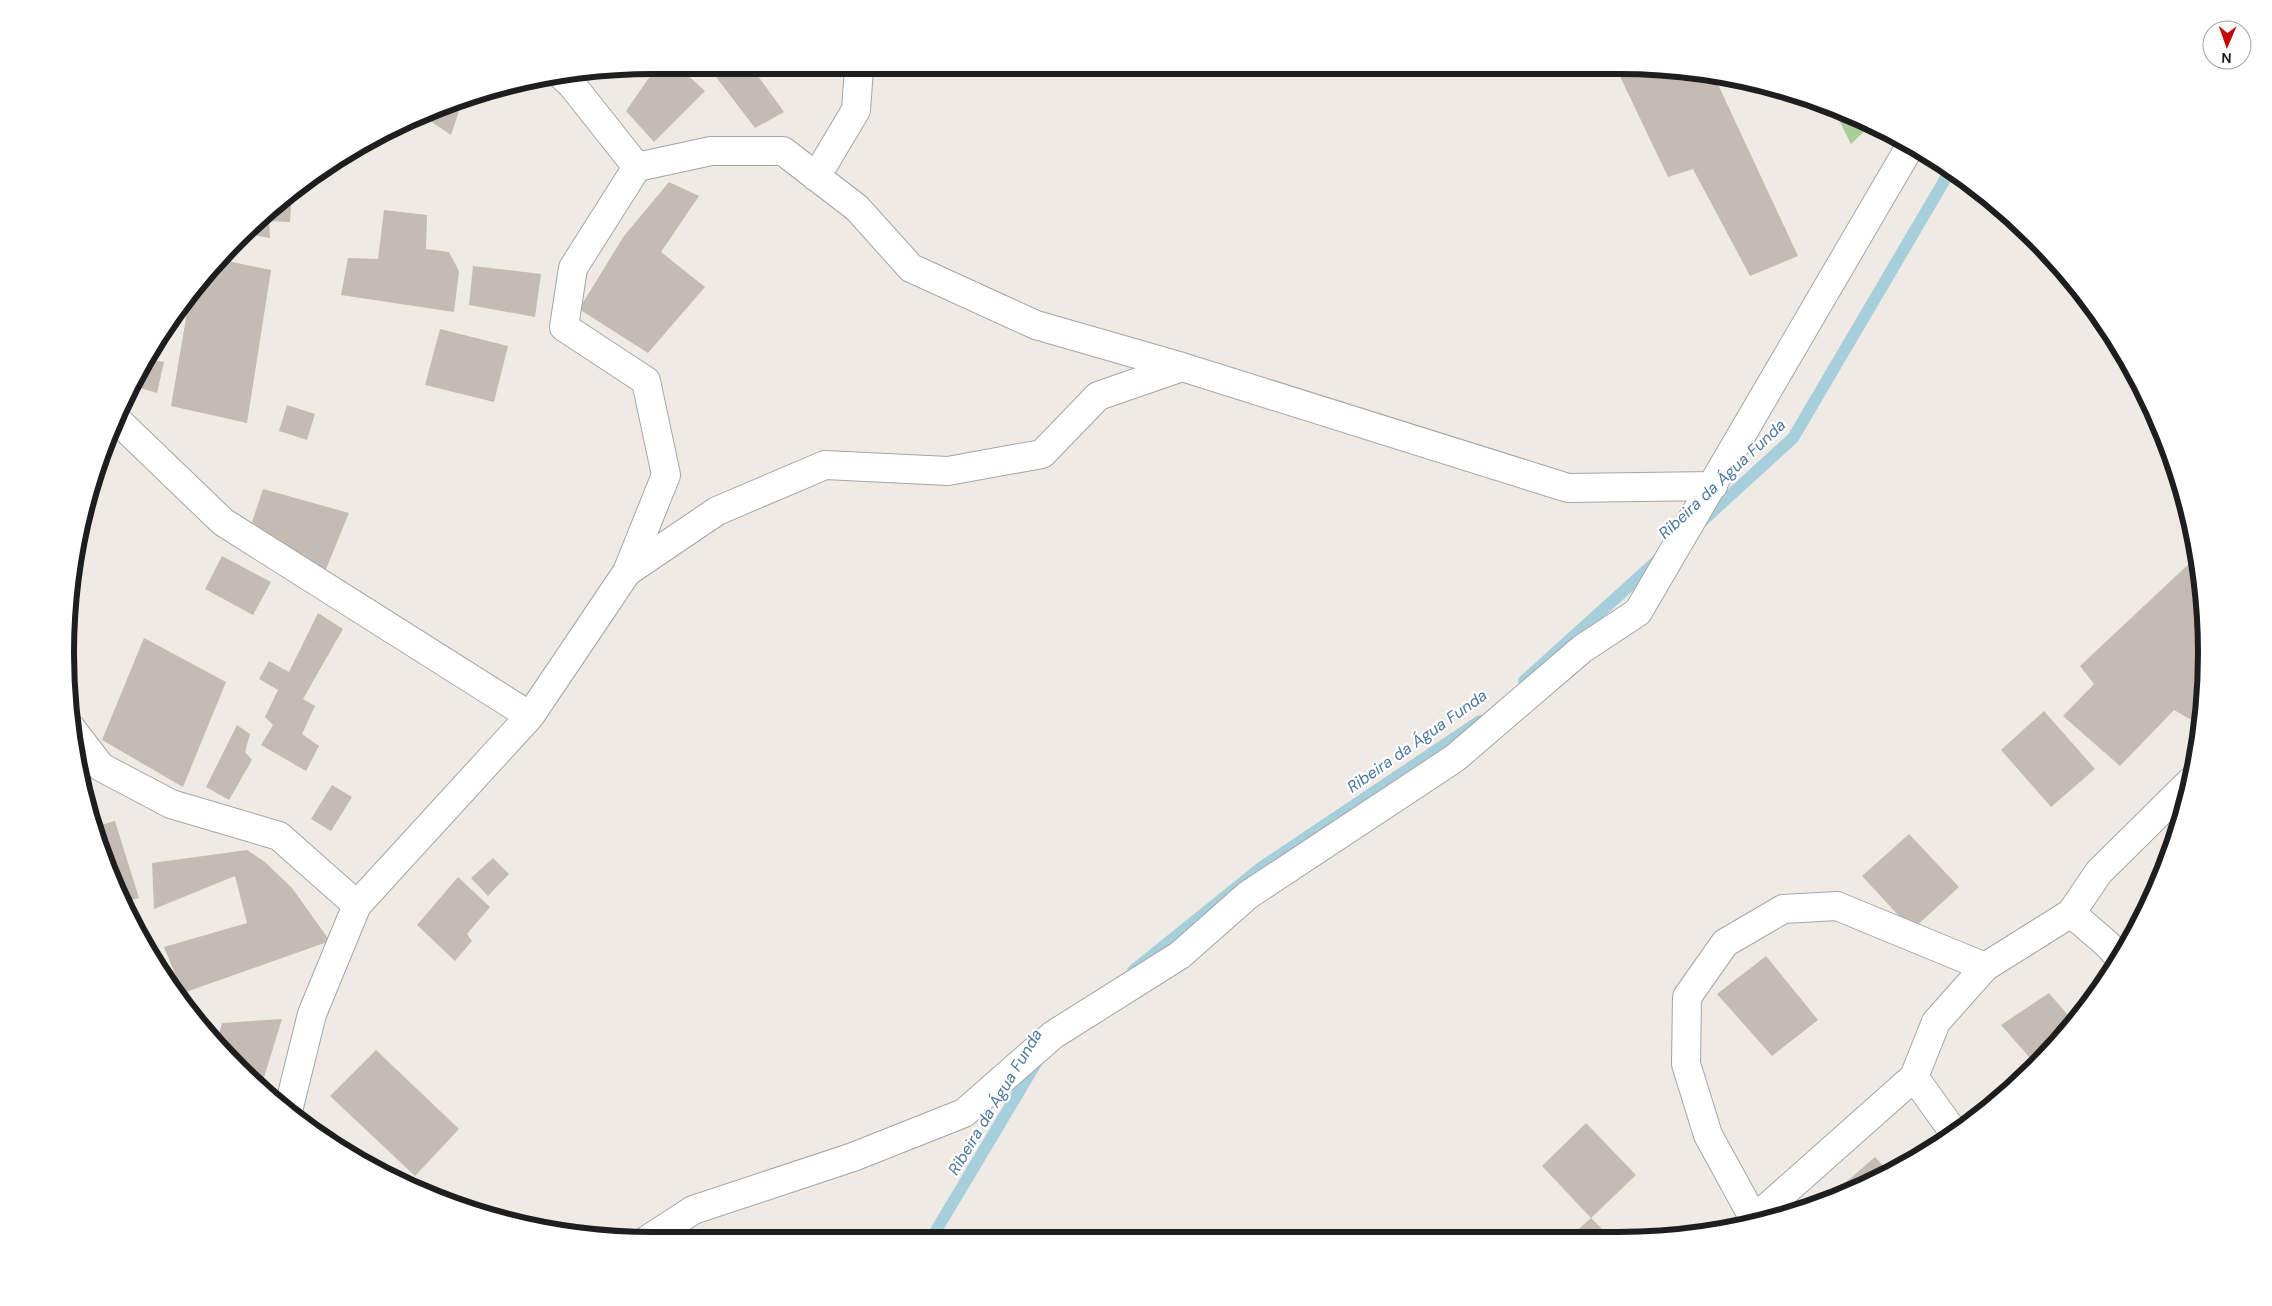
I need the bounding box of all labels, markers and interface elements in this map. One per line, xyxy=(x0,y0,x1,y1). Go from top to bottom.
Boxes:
north arrow xyxy=(2202,20,2252,70)
text: N xyxy=(2221,49,2232,67)
water label: Ribeira da Água Funda xyxy=(1654,414,1790,543)
water label: Ribeira da Água Funda xyxy=(1343,685,1491,797)
water label: Ribeira da Água Funda xyxy=(943,1025,1047,1179)

